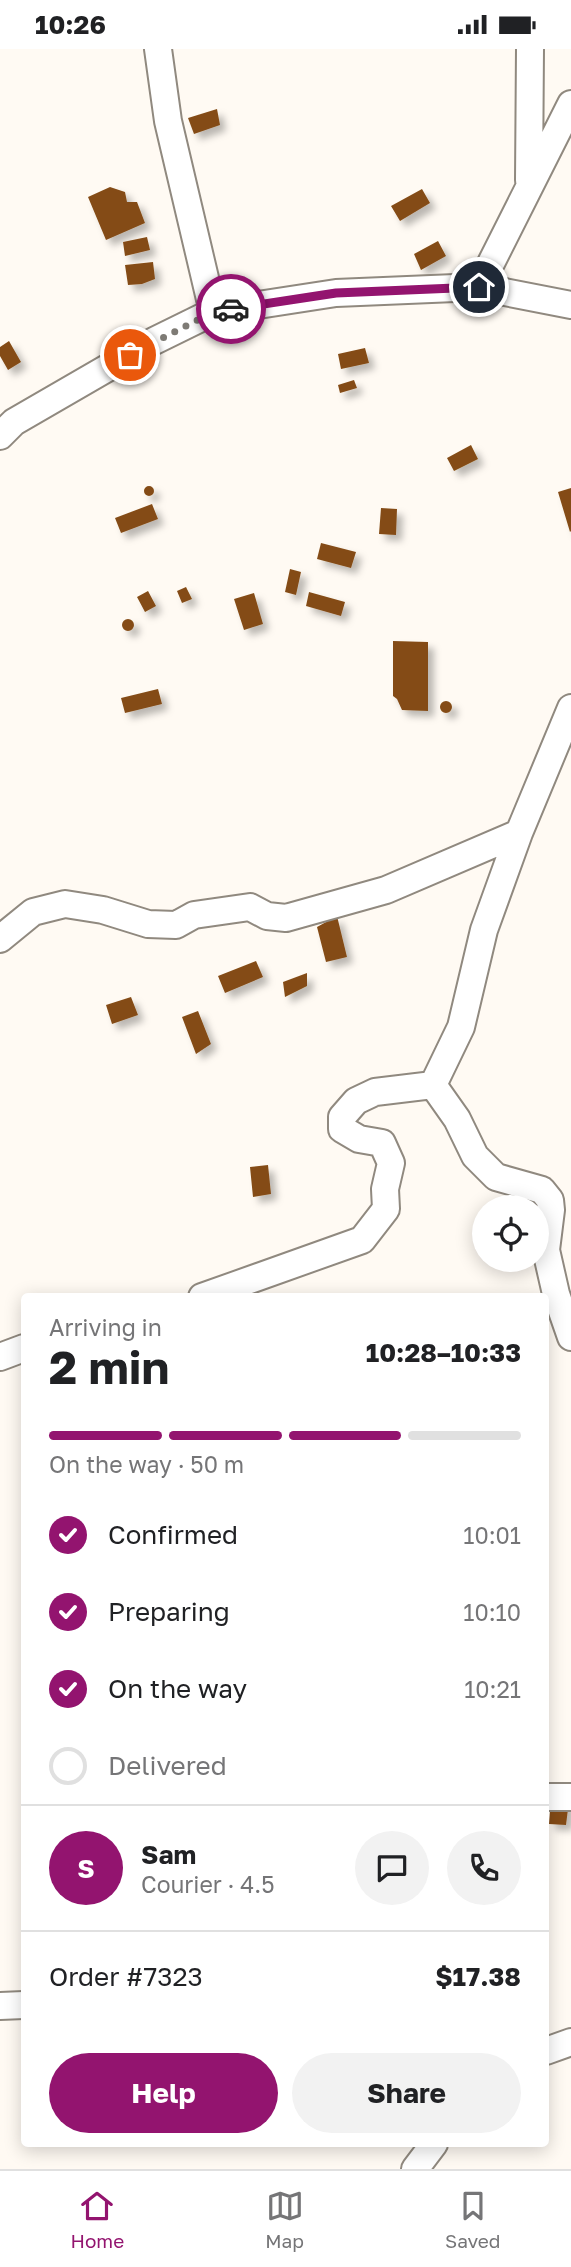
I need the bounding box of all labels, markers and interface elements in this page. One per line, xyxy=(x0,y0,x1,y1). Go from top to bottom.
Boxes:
text: 10:26 xyxy=(35,9,106,40)
pin xyxy=(449,257,509,317)
icon: home xyxy=(460,268,498,306)
courier xyxy=(196,274,266,344)
icon: car xyxy=(212,290,250,328)
pin xyxy=(100,325,160,385)
icon: bag xyxy=(111,336,149,374)
map controls xyxy=(472,1195,549,1272)
button: locate xyxy=(472,1195,549,1272)
text: Arriving in xyxy=(49,1313,162,1341)
text: 10:28–10:33 xyxy=(366,1337,521,1368)
text: 2 min xyxy=(49,1339,169,1394)
text: On the way · 50 m xyxy=(49,1450,244,1478)
icon: check xyxy=(49,1516,87,1554)
text: Confirmed xyxy=(108,1519,238,1550)
text: 10:01 xyxy=(463,1521,521,1549)
icon: check xyxy=(49,1593,87,1631)
text: Preparing xyxy=(108,1596,230,1627)
text: 10:10 xyxy=(463,1598,521,1626)
icon: check xyxy=(49,1670,87,1708)
text: On the way xyxy=(108,1673,247,1704)
text: 10:21 xyxy=(464,1675,521,1703)
text: Delivered xyxy=(108,1750,227,1781)
button: chat xyxy=(355,1831,429,1905)
button: phone xyxy=(447,1831,521,1905)
text: Sam xyxy=(141,1839,196,1870)
text: S xyxy=(77,1853,95,1884)
text: Courier · 4.5 xyxy=(141,1870,274,1898)
text: Order #7323 xyxy=(49,1961,203,1992)
text: $17.38 xyxy=(435,1961,521,1992)
button: Help xyxy=(49,2053,278,2133)
button: Share xyxy=(292,2053,521,2133)
tab: Home xyxy=(71,2187,124,2252)
tab: Map xyxy=(265,2187,304,2252)
tab: Saved xyxy=(445,2187,500,2252)

